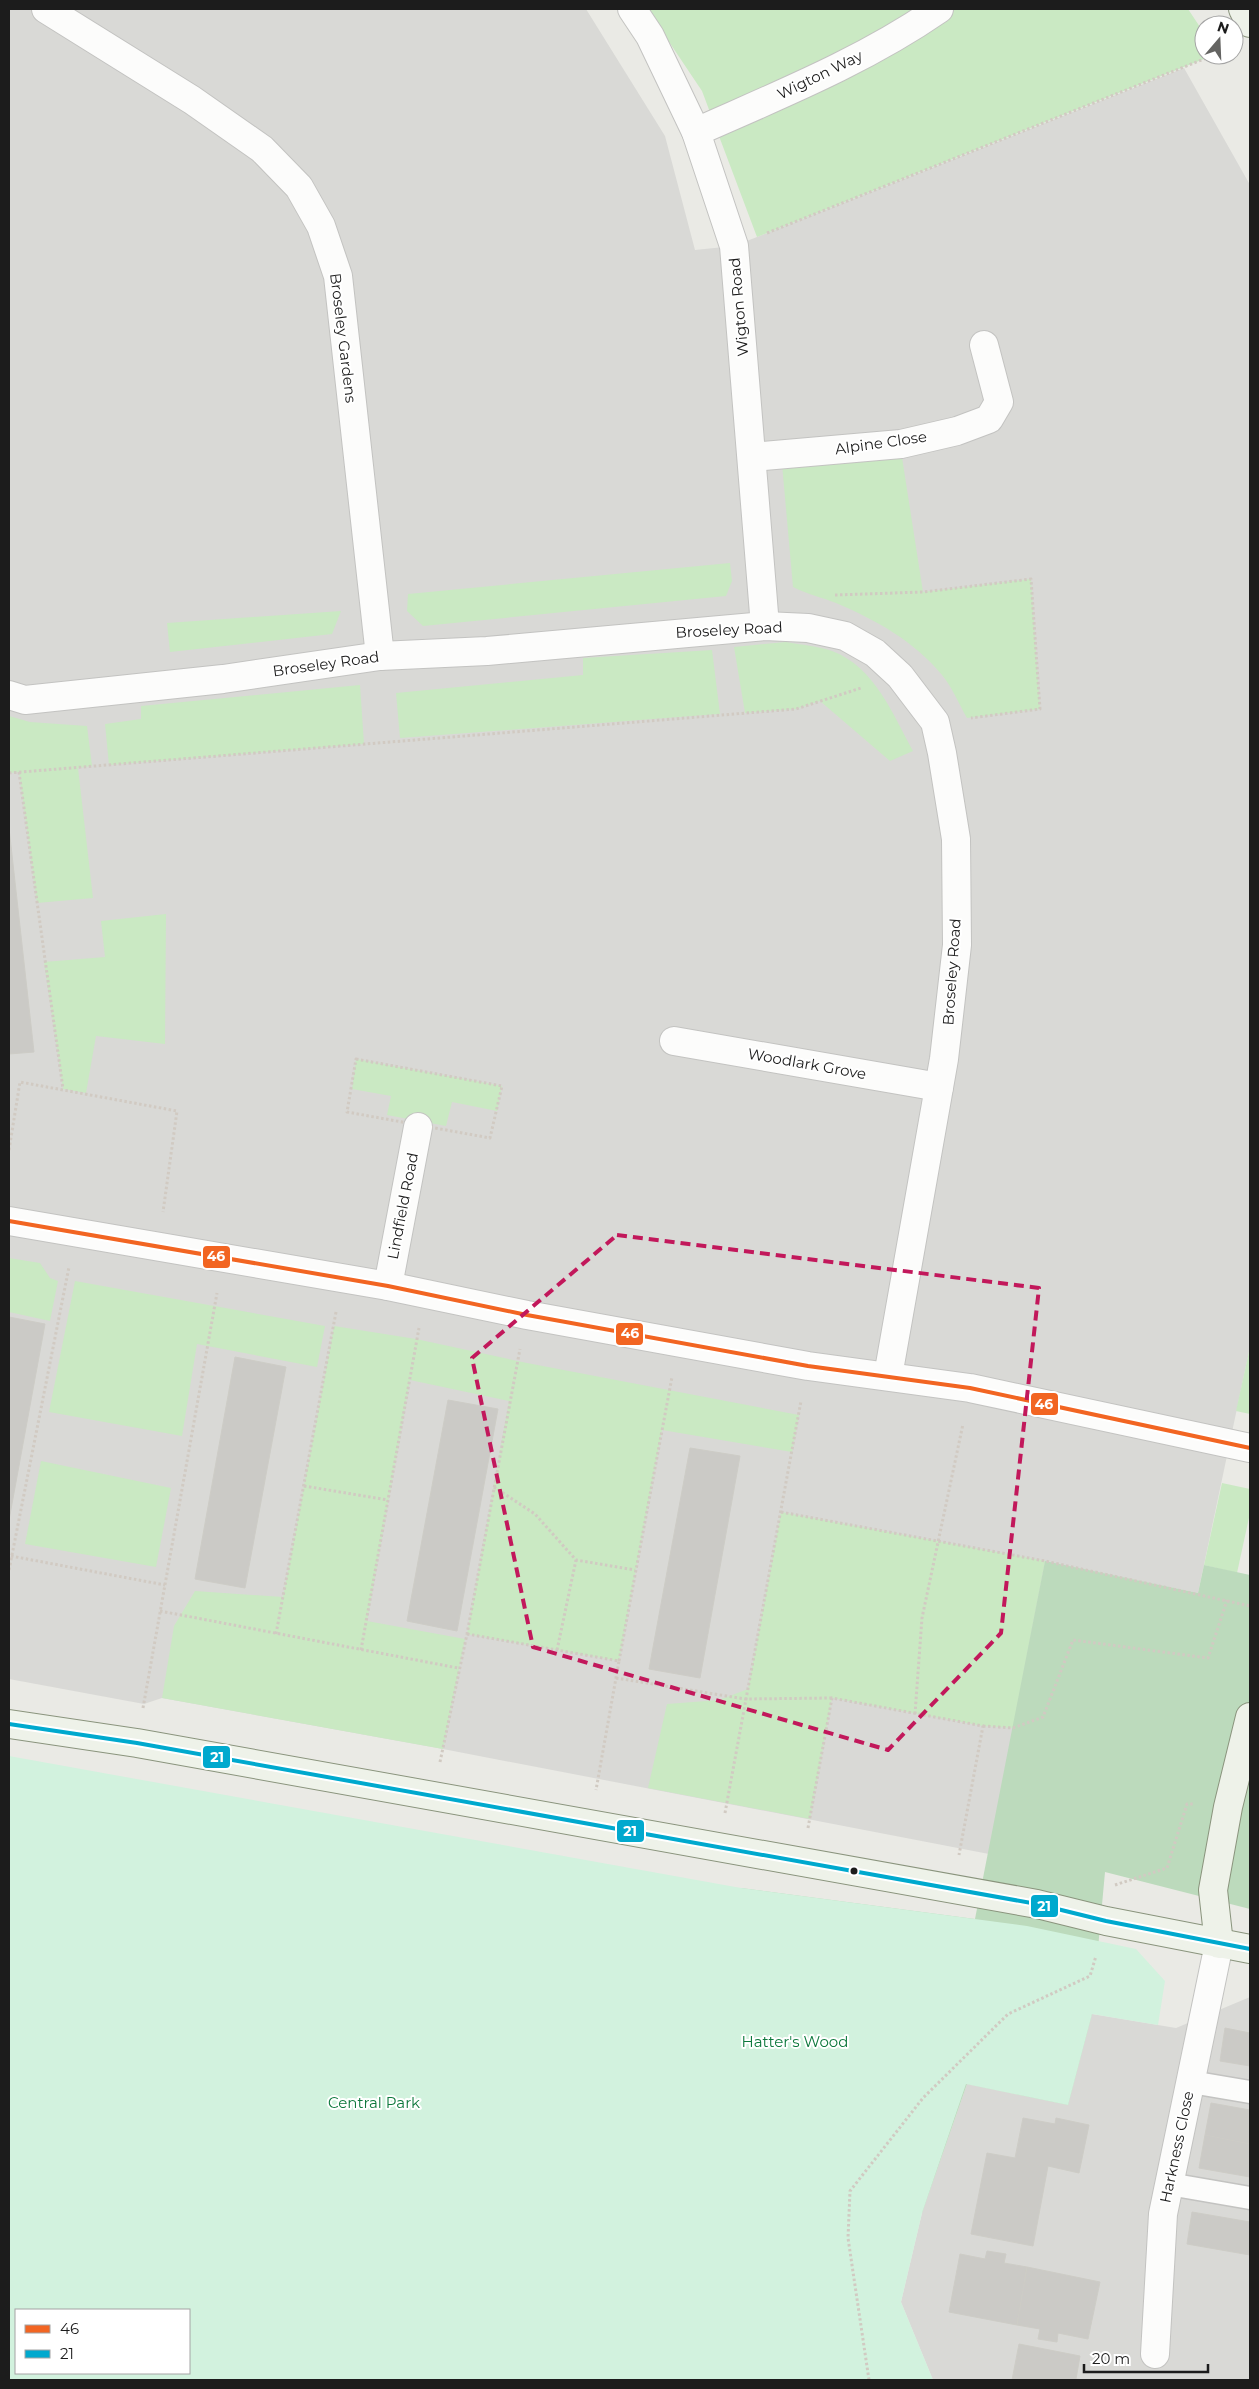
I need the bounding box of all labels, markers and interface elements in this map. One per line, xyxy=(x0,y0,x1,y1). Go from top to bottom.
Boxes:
north arrow xyxy=(1194,15,1244,65)
text: N xyxy=(1215,17,1232,38)
street label: Wigton Way xyxy=(774,45,866,103)
street label: Wigton Road xyxy=(725,257,752,357)
street label: Broseley Gardens xyxy=(326,272,361,404)
street label: Alpine Close xyxy=(834,427,928,458)
street label: Broseley Road xyxy=(675,617,783,642)
street label: Broseley Road xyxy=(272,647,380,680)
street label: Broseley Road xyxy=(938,918,965,1026)
street label: Woodlark Grove xyxy=(746,1044,868,1083)
street label: Lindfield Road xyxy=(383,1151,422,1261)
line badge: 46 xyxy=(202,1245,231,1269)
text: 46 xyxy=(207,1247,225,1265)
line badge: 46 xyxy=(615,1322,644,1346)
text: 46 xyxy=(621,1324,639,1342)
line badge: 46 xyxy=(1030,1392,1059,1416)
text: 46 xyxy=(1035,1395,1053,1413)
line badge: 21 xyxy=(202,1745,231,1769)
text: 21 xyxy=(210,1748,224,1766)
line badge: 21 xyxy=(616,1819,645,1843)
text: 21 xyxy=(623,1822,637,1840)
unlabelled marker xyxy=(849,1866,859,1876)
line badge: 21 xyxy=(1030,1894,1059,1918)
text: 21 xyxy=(1037,1897,1051,1915)
park label: Hatter's Wood xyxy=(742,2032,848,2051)
street label: Harkness Close xyxy=(1155,2089,1198,2205)
park label: Central Park xyxy=(328,2093,420,2112)
legend xyxy=(15,2309,190,2374)
text: 46 xyxy=(60,2319,79,2338)
scale bar xyxy=(1084,2342,1208,2374)
text: 21 xyxy=(60,2344,74,2363)
text: 20 m xyxy=(1092,2349,1130,2368)

